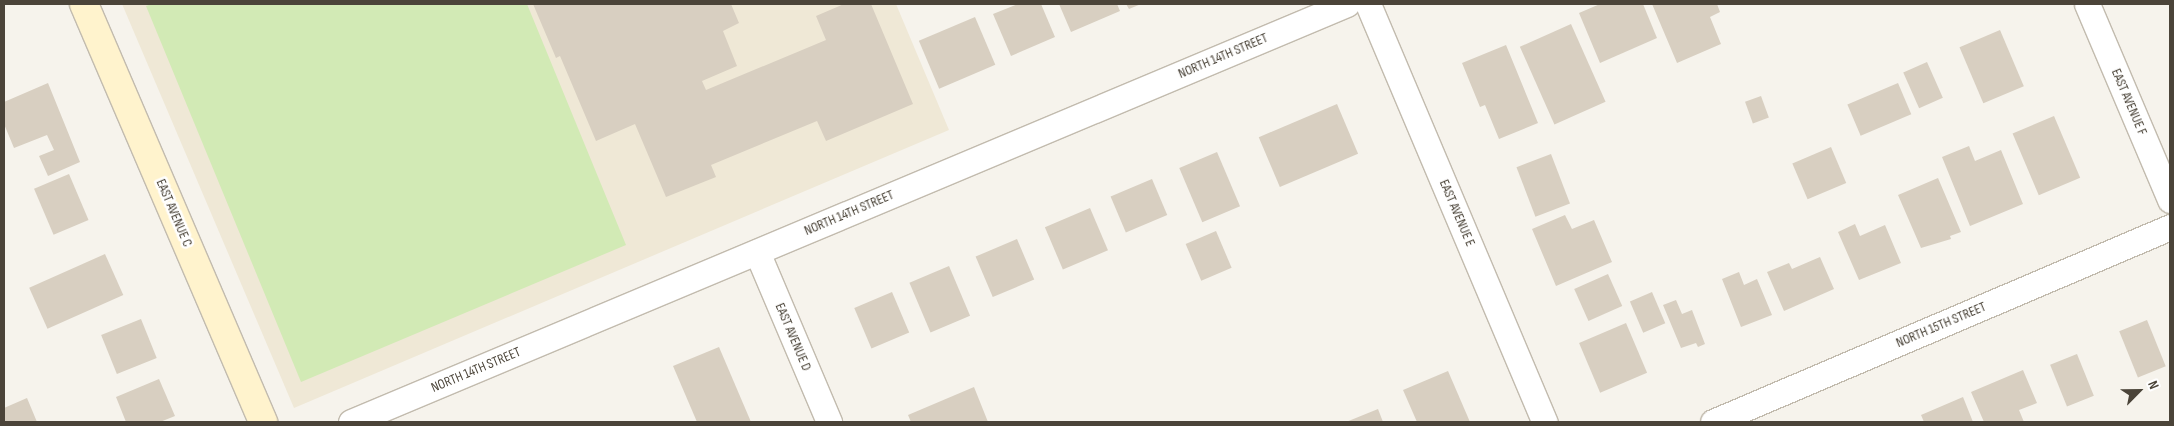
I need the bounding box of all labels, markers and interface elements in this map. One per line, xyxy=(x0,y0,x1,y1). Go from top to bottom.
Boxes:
street label: NORTH 14TH STREET xyxy=(1176,30,1270,82)
street label: EAST AVENUE F xyxy=(2107,66,2151,138)
street label: EAST AVENUE C xyxy=(152,177,196,249)
street label: EAST AVENUE E xyxy=(1435,177,1479,249)
street label: NORTH 14TH STREET xyxy=(802,187,896,239)
street label: NORTH 15TH STREET xyxy=(1893,298,1989,352)
street label: EAST AVENUE D xyxy=(771,301,815,373)
street label: NORTH 14TH STREET xyxy=(429,344,523,396)
north arrow xyxy=(2114,366,2164,416)
text: N xyxy=(2144,378,2163,392)

